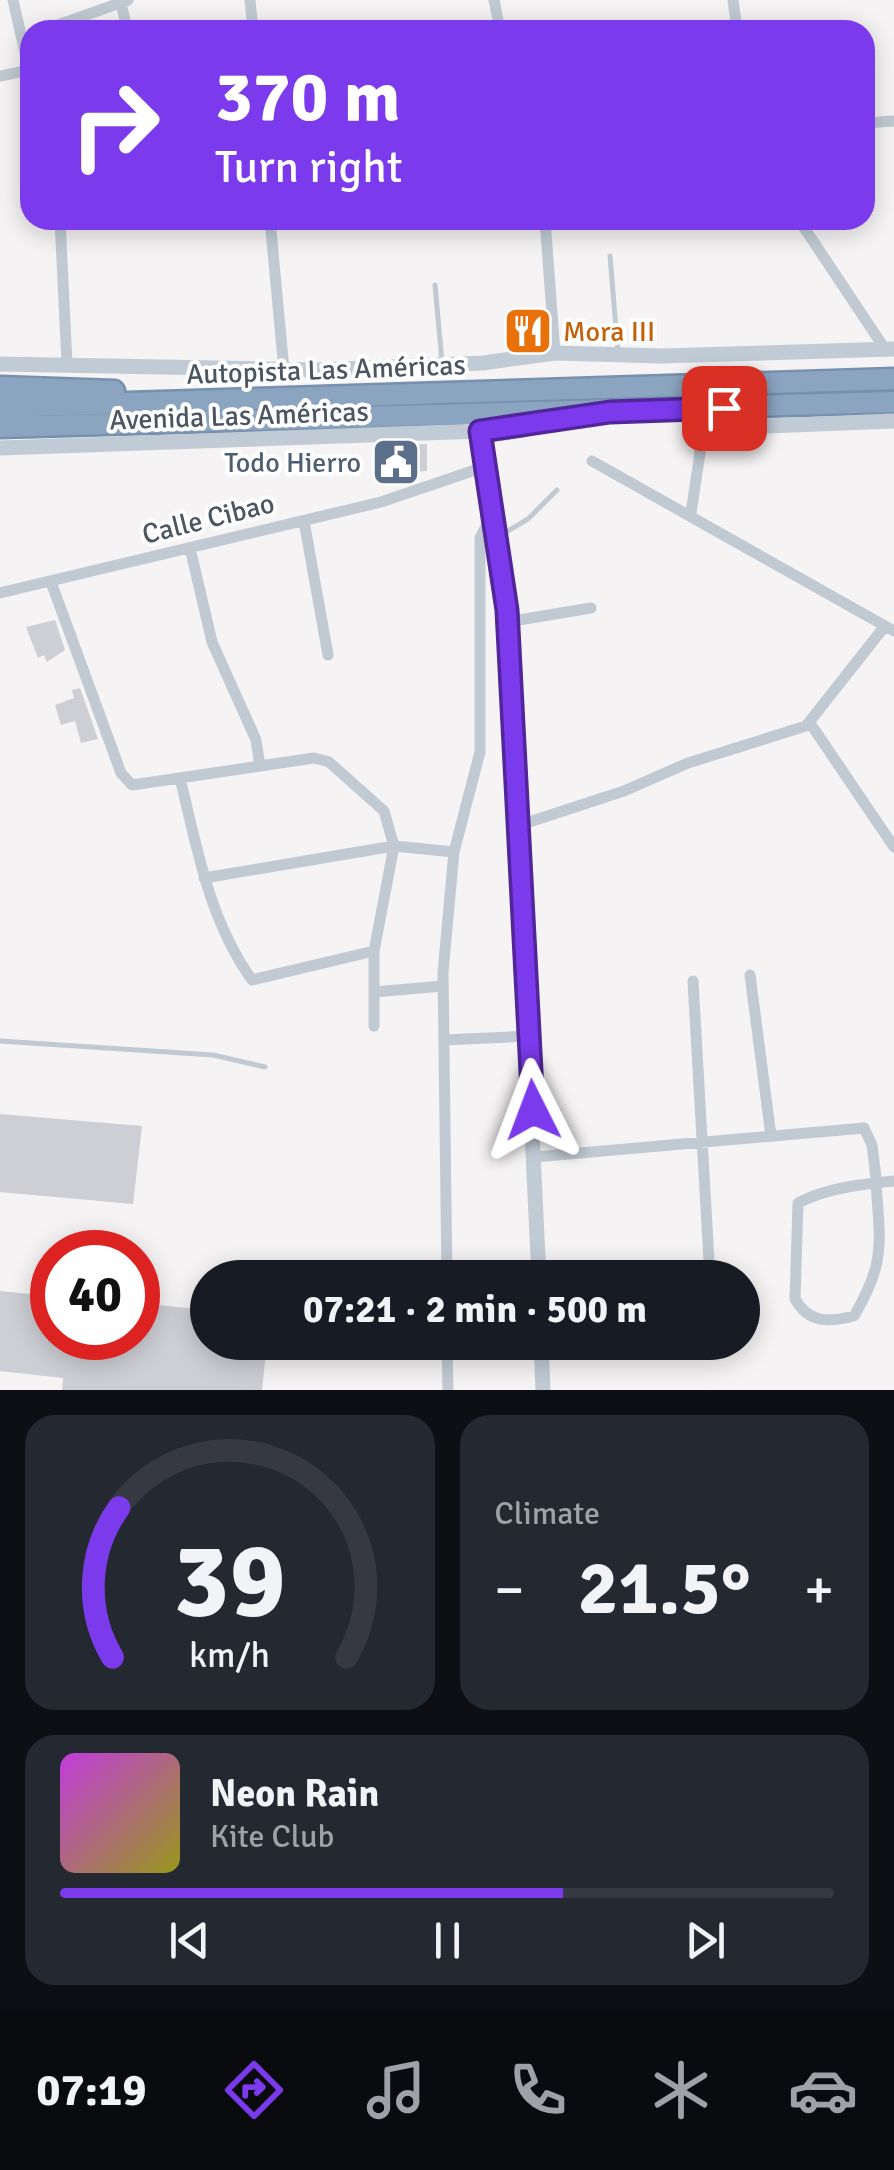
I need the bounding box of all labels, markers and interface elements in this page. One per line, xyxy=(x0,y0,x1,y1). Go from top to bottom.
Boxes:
text: 370 m xyxy=(215,54,400,140)
icon: right xyxy=(50,60,180,190)
text: Turn right xyxy=(215,140,403,195)
restaurant icon: Mora III xyxy=(502,305,554,357)
place label: Mora III xyxy=(563,315,655,349)
street label: Autopista Las Américas xyxy=(186,348,466,392)
pin xyxy=(682,366,767,451)
icon: arrive xyxy=(697,381,752,436)
street label: Avenida Las Américas xyxy=(109,394,369,438)
public building icon: Todo Hierro xyxy=(370,436,422,488)
place label: Todo Hierro xyxy=(224,446,361,480)
street label: Calle Cibao xyxy=(139,486,278,552)
position arrow xyxy=(481,1058,585,1162)
speed limit sign: 40 xyxy=(30,1230,160,1360)
text: 07:21 · 2 min · 500 m xyxy=(303,1286,647,1333)
text: Climate xyxy=(495,1494,600,1533)
text: 39 xyxy=(174,1517,286,1645)
text: 21.5° xyxy=(578,1542,751,1635)
text: − xyxy=(495,1556,524,1624)
text: + xyxy=(804,1556,834,1624)
text: km/h xyxy=(189,1633,270,1677)
text: Neon Rain xyxy=(210,1770,379,1817)
text: Kite Club xyxy=(210,1817,334,1856)
icon: previous xyxy=(162,1913,217,1968)
icon: pause xyxy=(420,1913,475,1968)
icon: next xyxy=(678,1913,733,1968)
icon: directions xyxy=(219,2055,289,2125)
icon: music xyxy=(361,2055,431,2125)
icon: phone xyxy=(503,2055,573,2125)
icon: climate xyxy=(646,2055,716,2125)
icon: car xyxy=(788,2055,858,2125)
text: 07:19 xyxy=(36,2063,147,2118)

